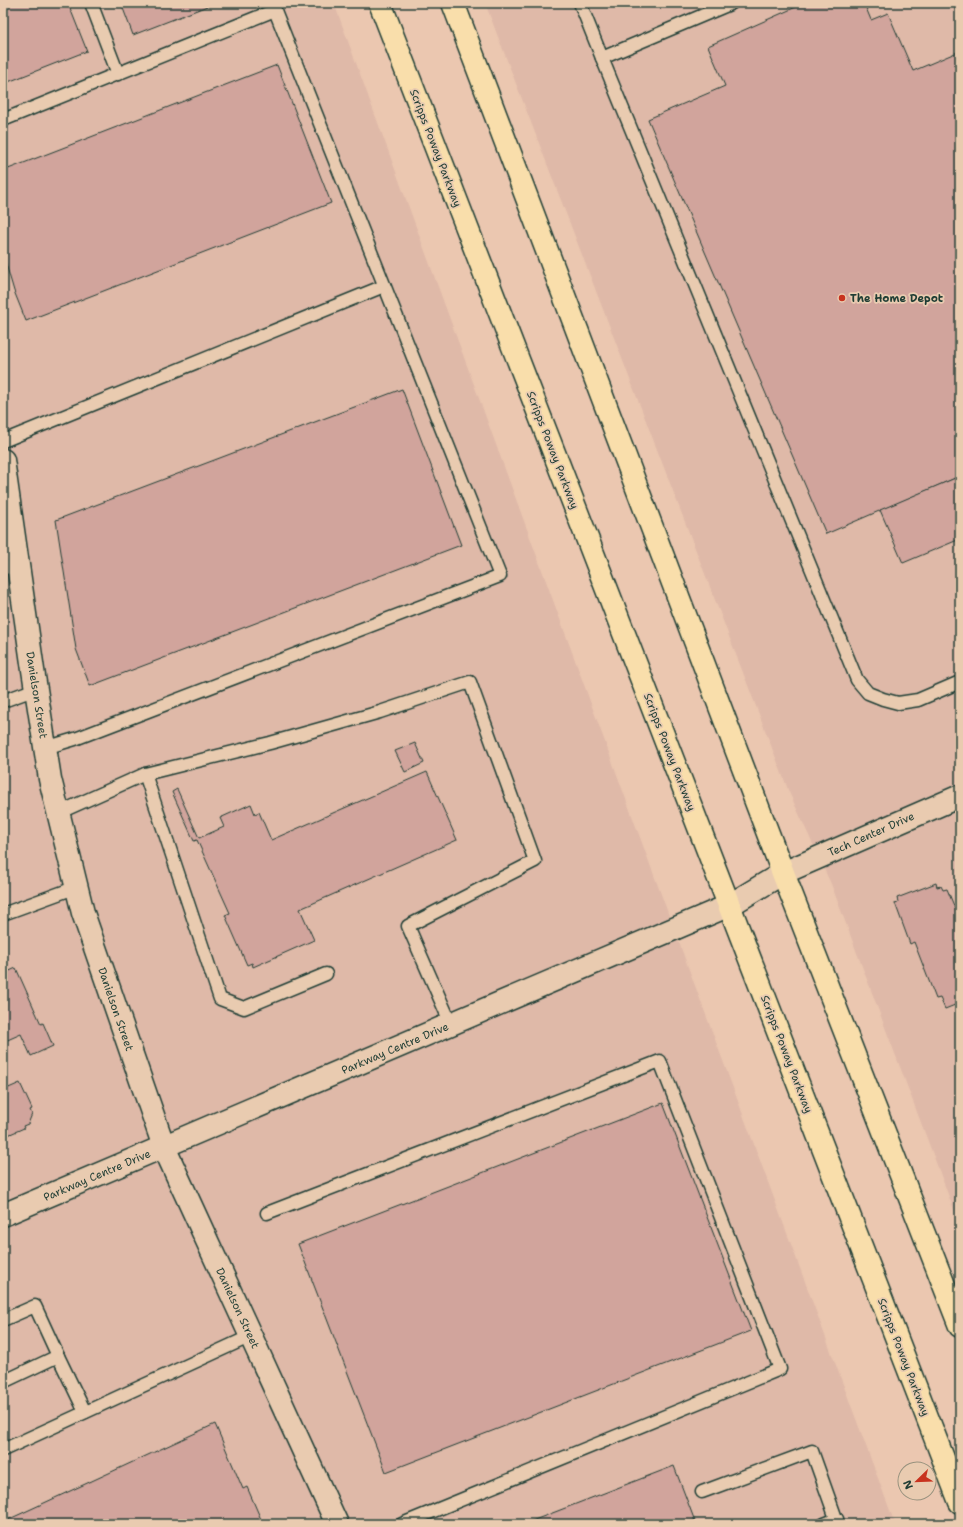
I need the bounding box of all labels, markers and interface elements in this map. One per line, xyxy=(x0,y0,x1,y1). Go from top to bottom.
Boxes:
street label: Scripps Poway Parkway xyxy=(406,87,465,209)
place label: The Home Depot xyxy=(850,291,944,306)
marker: The Home Depot xyxy=(837,293,847,303)
street label: Scripps Poway Parkway xyxy=(523,389,582,511)
street label: Danielson Street xyxy=(22,651,51,740)
street label: Scripps Poway Parkway xyxy=(640,691,699,813)
street label: Tech Center Drive xyxy=(826,809,917,860)
street label: Danielson Street xyxy=(94,965,137,1053)
street label: Scripps Poway Parkway xyxy=(757,993,816,1115)
street label: Parkway Centre Drive xyxy=(339,1019,451,1078)
street label: Parkway Centre Drive xyxy=(41,1146,153,1205)
street label: Danielson Street xyxy=(212,1265,263,1351)
street label: Scripps Poway Parkway xyxy=(874,1296,933,1418)
north arrow xyxy=(897,1461,937,1501)
text: N xyxy=(900,1478,917,1492)

